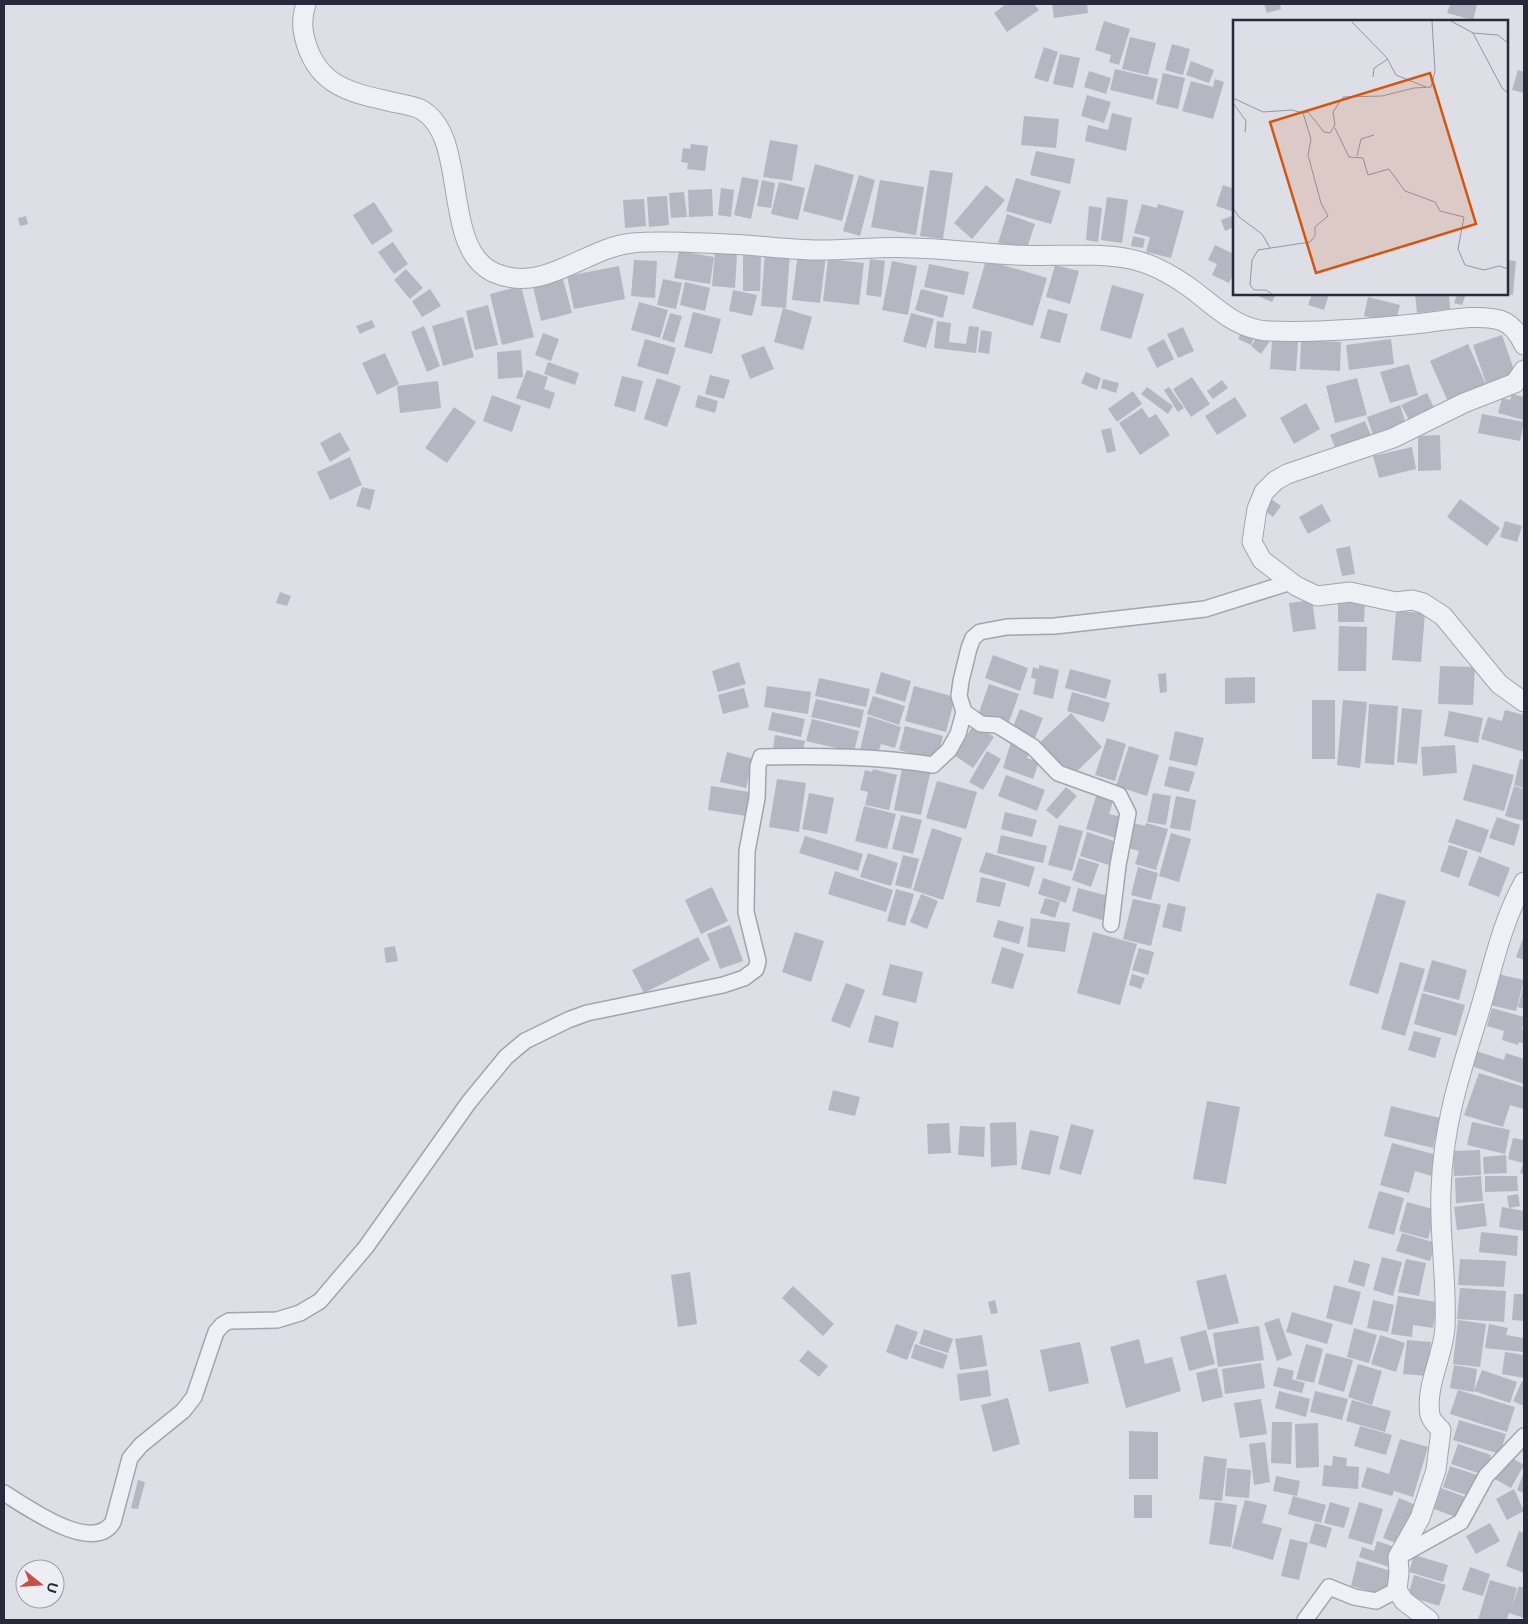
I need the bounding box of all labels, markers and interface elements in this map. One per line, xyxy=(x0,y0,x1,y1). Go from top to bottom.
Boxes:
inset map xyxy=(1233,20,1508,295)
north arrow xyxy=(15,1559,65,1609)
text: U xyxy=(43,1581,62,1595)

